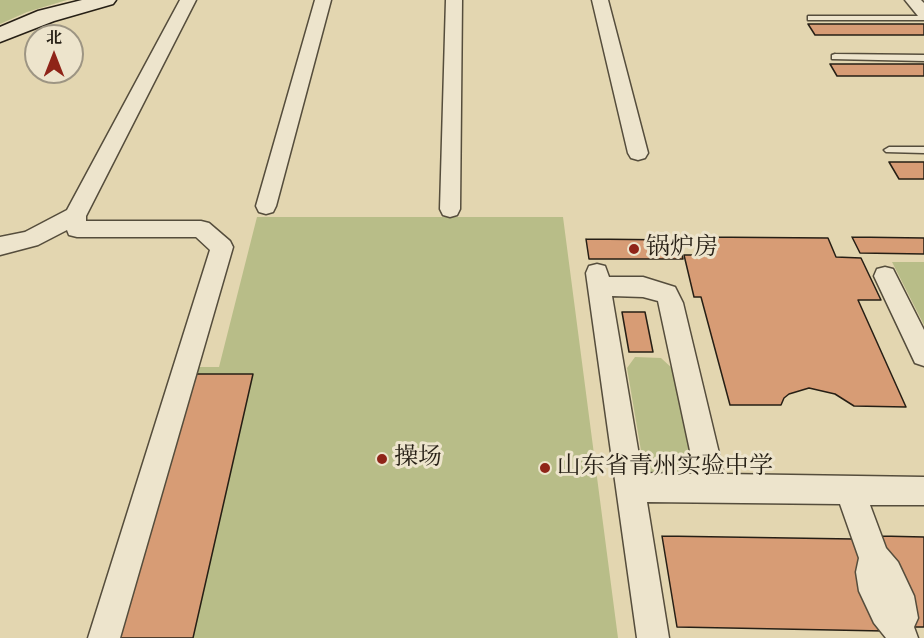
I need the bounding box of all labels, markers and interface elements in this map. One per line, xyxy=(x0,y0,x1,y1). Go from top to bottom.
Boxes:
north arrow xyxy=(24,24,84,84)
text: 北 xyxy=(46,28,62,48)
place label: 锅炉房 xyxy=(646,235,718,263)
marker: 锅炉房 xyxy=(627,242,641,256)
place label: 操场 xyxy=(394,445,442,473)
marker: 操场 xyxy=(375,452,389,466)
place label: 山东省青州实验中学 xyxy=(557,454,773,482)
marker: 山东省青州实验中学 xyxy=(538,461,552,475)

